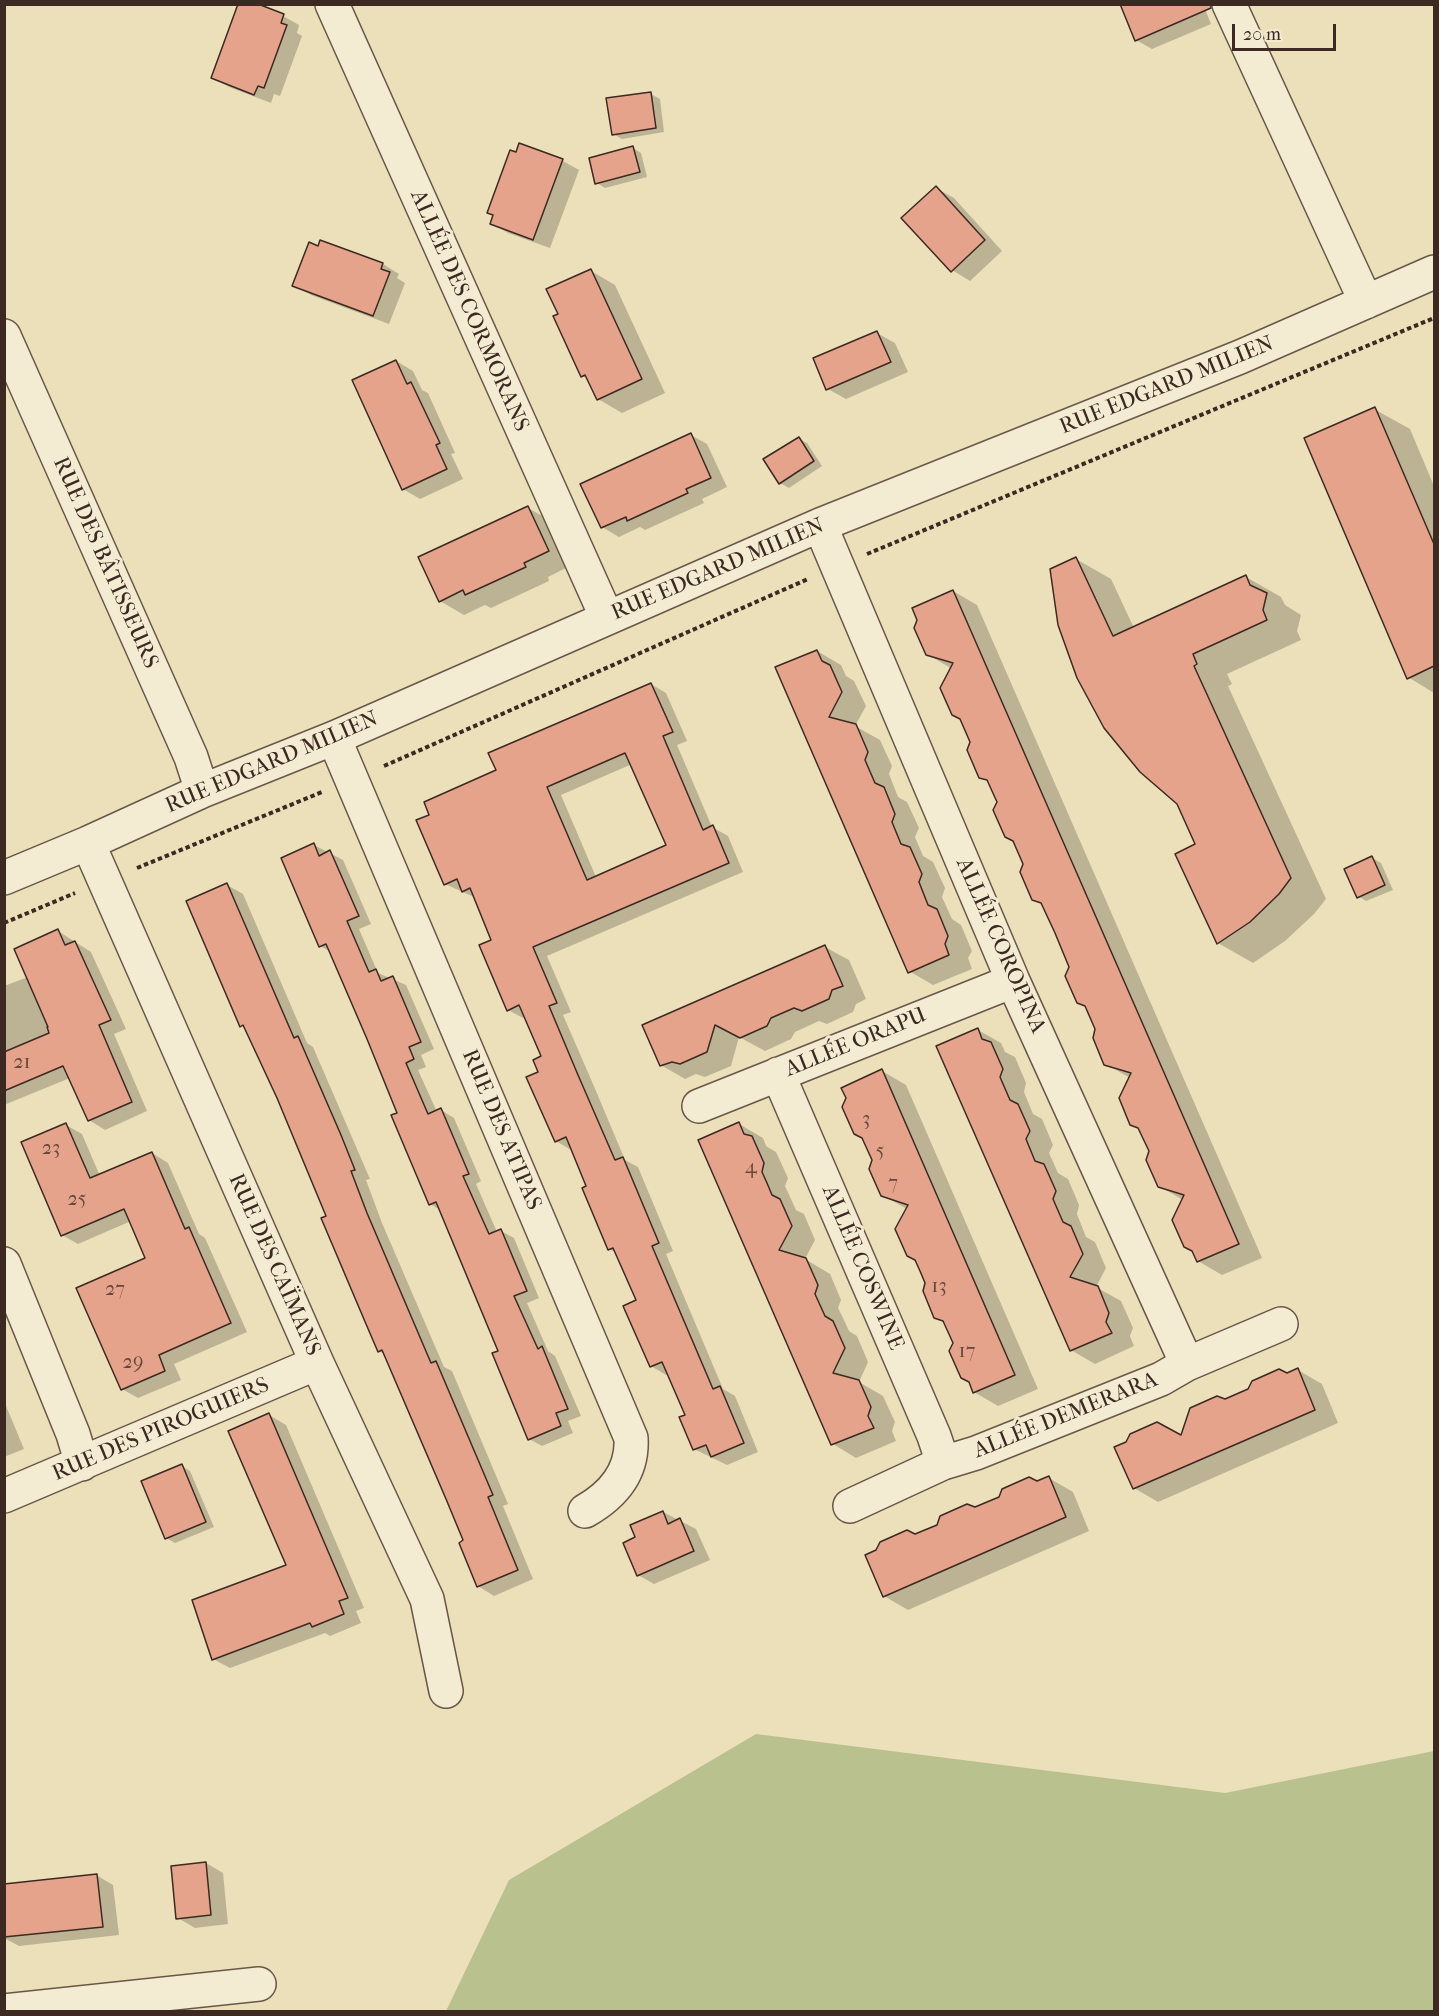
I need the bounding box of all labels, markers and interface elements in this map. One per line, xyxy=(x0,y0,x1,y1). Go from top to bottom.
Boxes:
scale bar xyxy=(1235,12,1338,50)
text: 20 m xyxy=(1243,24,1281,45)
street label: ALLÉE DES CORMORANS xyxy=(404,186,534,436)
street label: RUE EDGARD MILIEN xyxy=(1056,331,1278,441)
street label: RUE DES BÂTISSEURS xyxy=(46,453,164,673)
street label: RUE EDGARD MILIEN xyxy=(608,513,828,627)
street label: RUE EDGARD MILIEN xyxy=(162,706,382,820)
street label: ALLÉE COROPINA xyxy=(949,854,1051,1038)
street label: ALLÉE ORAPU xyxy=(781,1003,931,1083)
street label: RUE DES ATIPAS xyxy=(455,1046,547,1214)
house number: 21 xyxy=(13,1051,31,1075)
house number: 3 xyxy=(862,1108,870,1132)
house number: 23 xyxy=(42,1137,60,1161)
house number: 5 xyxy=(876,1140,884,1164)
house number: 4 xyxy=(745,1156,757,1180)
street label: RUE DES CAÏMANS xyxy=(222,1170,326,1360)
house number: 7 xyxy=(888,1172,898,1196)
street label: ALLÉE COSWINE xyxy=(815,1182,909,1354)
house number: 25 xyxy=(68,1188,86,1212)
house number: 13 xyxy=(931,1275,947,1299)
house number: 27 xyxy=(105,1278,125,1302)
house number: 17 xyxy=(959,1340,975,1364)
house number: 29 xyxy=(123,1351,143,1375)
street label: ALLÉE DEMERARA xyxy=(970,1367,1162,1465)
street label: RUE DES PIROGUIERS xyxy=(49,1372,273,1488)

